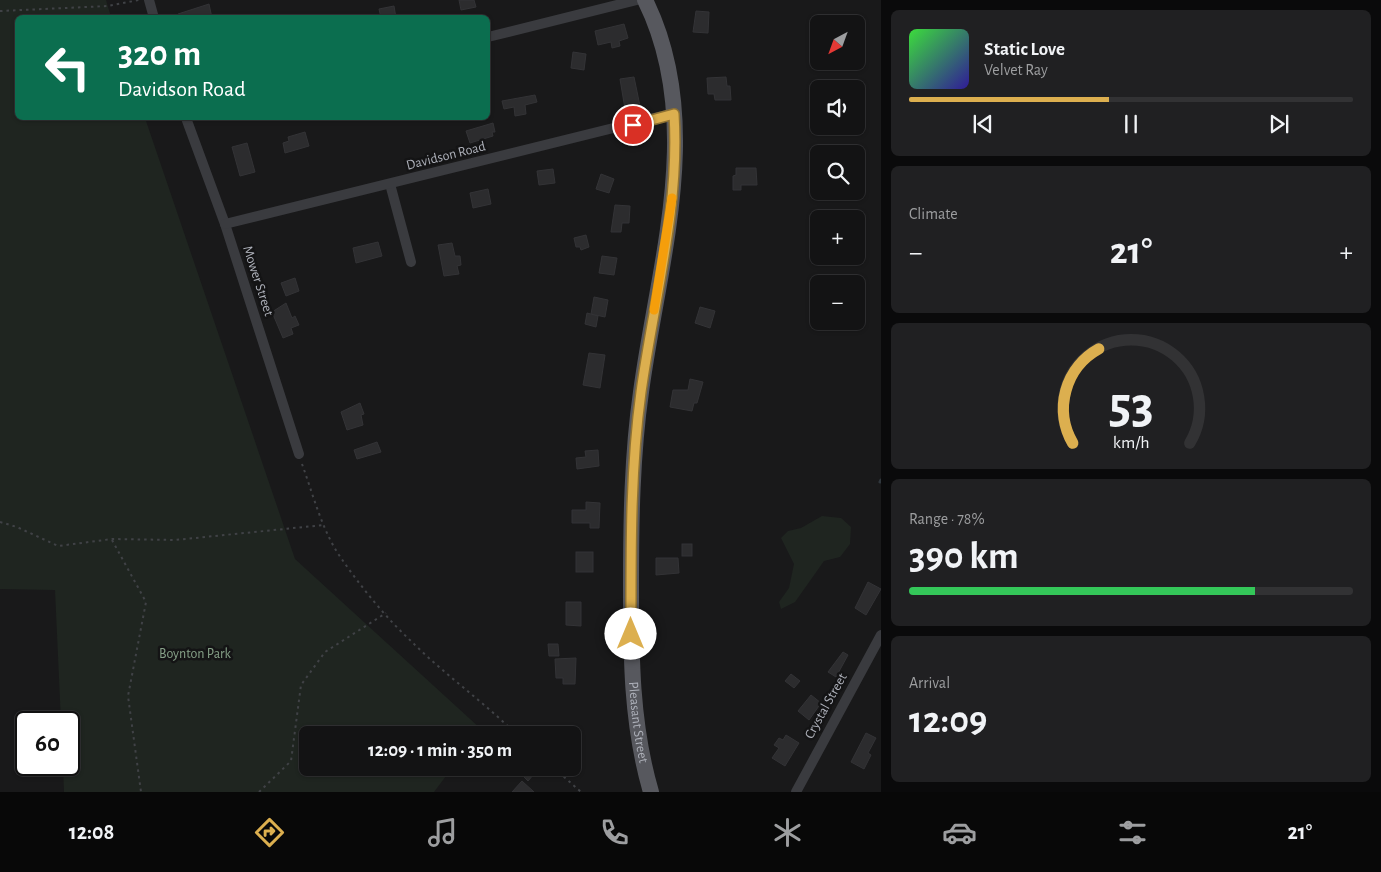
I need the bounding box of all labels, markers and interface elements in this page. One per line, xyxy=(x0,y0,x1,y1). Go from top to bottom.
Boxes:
north arrow xyxy=(810,15,865,70)
map controls xyxy=(810,15,865,330)
icon: left xyxy=(35,35,100,100)
text: 320 m xyxy=(118,37,201,72)
text: Static Love xyxy=(984,40,1065,59)
text: Velvet Ray xyxy=(984,62,1048,78)
text: Davidson Road xyxy=(118,78,246,100)
button: sound xyxy=(810,80,865,135)
pin xyxy=(612,104,654,146)
icon: previous xyxy=(969,110,997,138)
icon: pause xyxy=(1117,110,1145,138)
icon: next xyxy=(1265,110,1293,138)
icon: arrive xyxy=(619,111,647,139)
street label: Davidson Road xyxy=(405,139,487,173)
button: search xyxy=(810,145,865,200)
text: Climate xyxy=(909,206,958,222)
button: + xyxy=(810,210,865,265)
text: 21° xyxy=(1110,233,1152,271)
text: − xyxy=(909,239,922,267)
text: + xyxy=(1340,239,1353,267)
street label: Mower Street xyxy=(240,244,276,318)
button: − xyxy=(810,275,865,330)
text: 53 xyxy=(1109,380,1153,432)
text: km/h xyxy=(1113,434,1149,452)
text: Range · 78% xyxy=(909,511,985,527)
text: 390 km xyxy=(909,538,1019,576)
position arrow xyxy=(604,607,656,659)
park label: Boynton Park xyxy=(159,647,232,661)
street label: Crystal Street xyxy=(802,670,850,741)
text: Arrival xyxy=(909,675,950,691)
street label: Pleasant Street xyxy=(626,681,651,765)
text: 12:09 xyxy=(909,702,987,740)
speed limit sign: 60 xyxy=(15,711,80,776)
text: 12:09 · 1 min · 350 m xyxy=(368,741,512,760)
icon: directions xyxy=(252,815,287,850)
icon: music xyxy=(425,815,460,850)
icon: phone xyxy=(597,815,632,850)
icon: climate xyxy=(770,815,805,850)
icon: car xyxy=(942,815,977,850)
icon: filters xyxy=(1115,815,1150,850)
text: 12:08 xyxy=(69,821,114,843)
text: 21° xyxy=(1287,821,1312,843)

